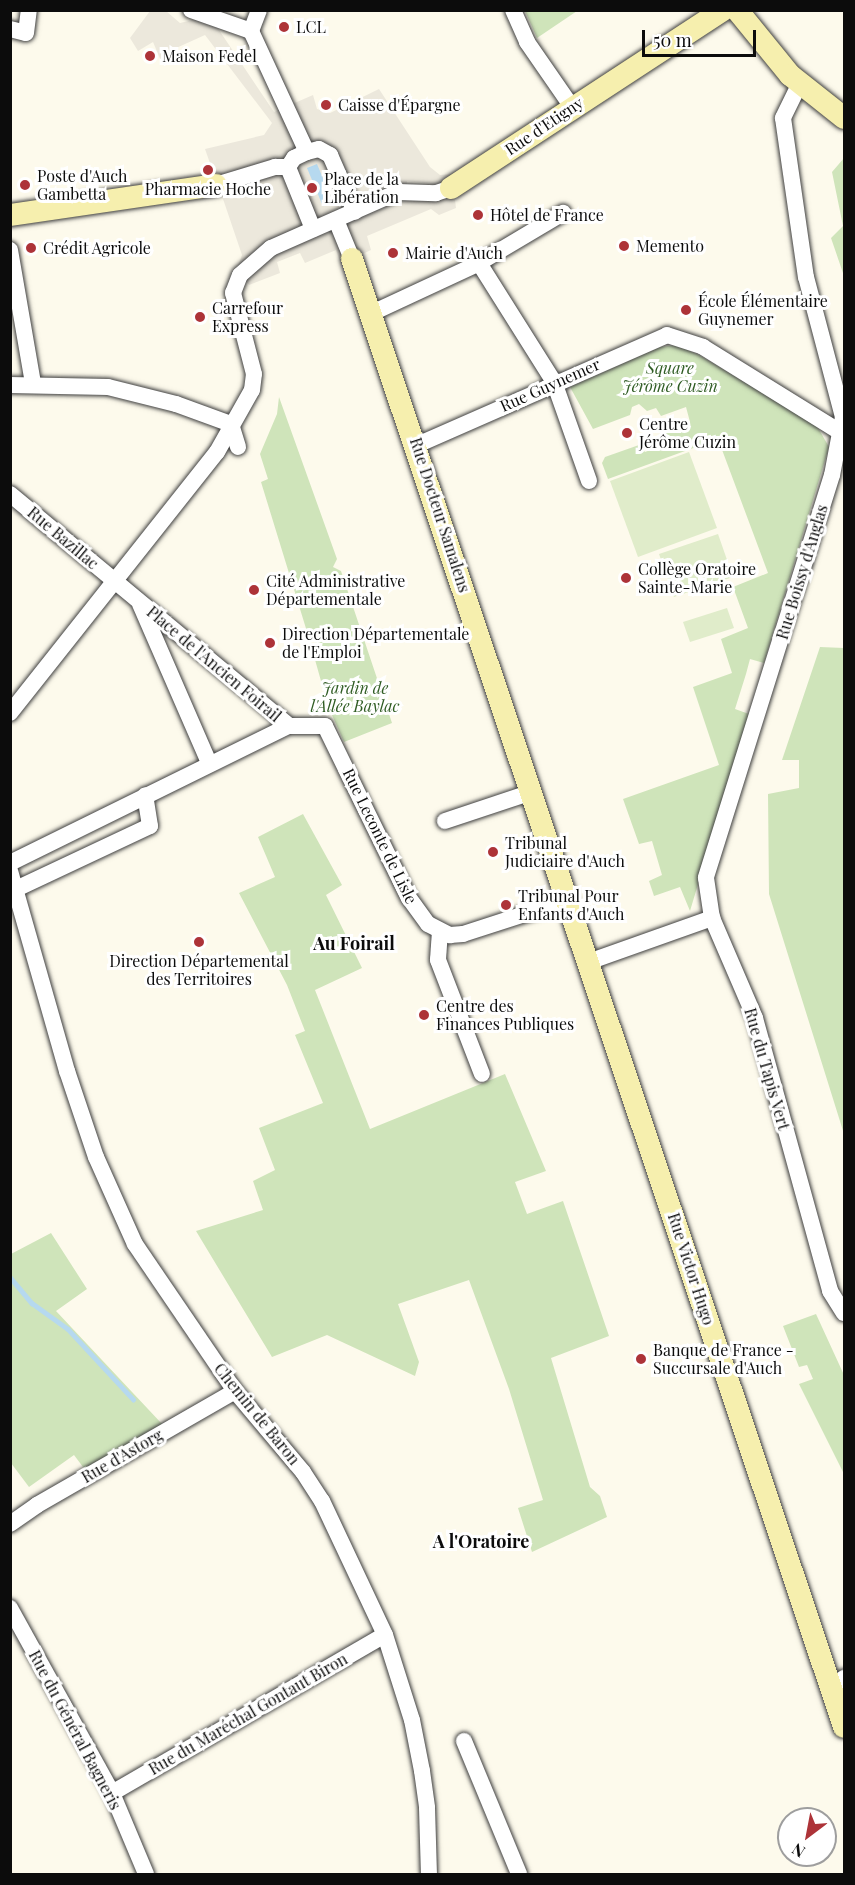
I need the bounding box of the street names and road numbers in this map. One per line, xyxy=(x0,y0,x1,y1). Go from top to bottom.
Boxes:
street label: Rue d'Etigny xyxy=(501,93,587,159)
street label: Rue Guynemer xyxy=(497,354,603,416)
street label: Rue Docteur Samalens xyxy=(406,435,474,595)
street label: Rue Boissy d'Anglas xyxy=(772,502,832,642)
street label: Rue Bazillac xyxy=(24,503,102,573)
street label: Place de l'Ancien Foirail xyxy=(143,602,285,726)
street label: Rue Leconte de Lisle xyxy=(339,765,421,907)
street label: Rue du Tapis Vert xyxy=(740,1005,794,1133)
street label: Rue Victor Hugo xyxy=(664,1210,718,1328)
street label: Chemin de Baron xyxy=(210,1359,304,1469)
street label: Rue d'Astorg xyxy=(78,1425,166,1487)
street label: Rue du Général Bagneris xyxy=(25,1647,125,1813)
street label: Rue du Maréchal Gontaut Biron xyxy=(145,1649,351,1779)

